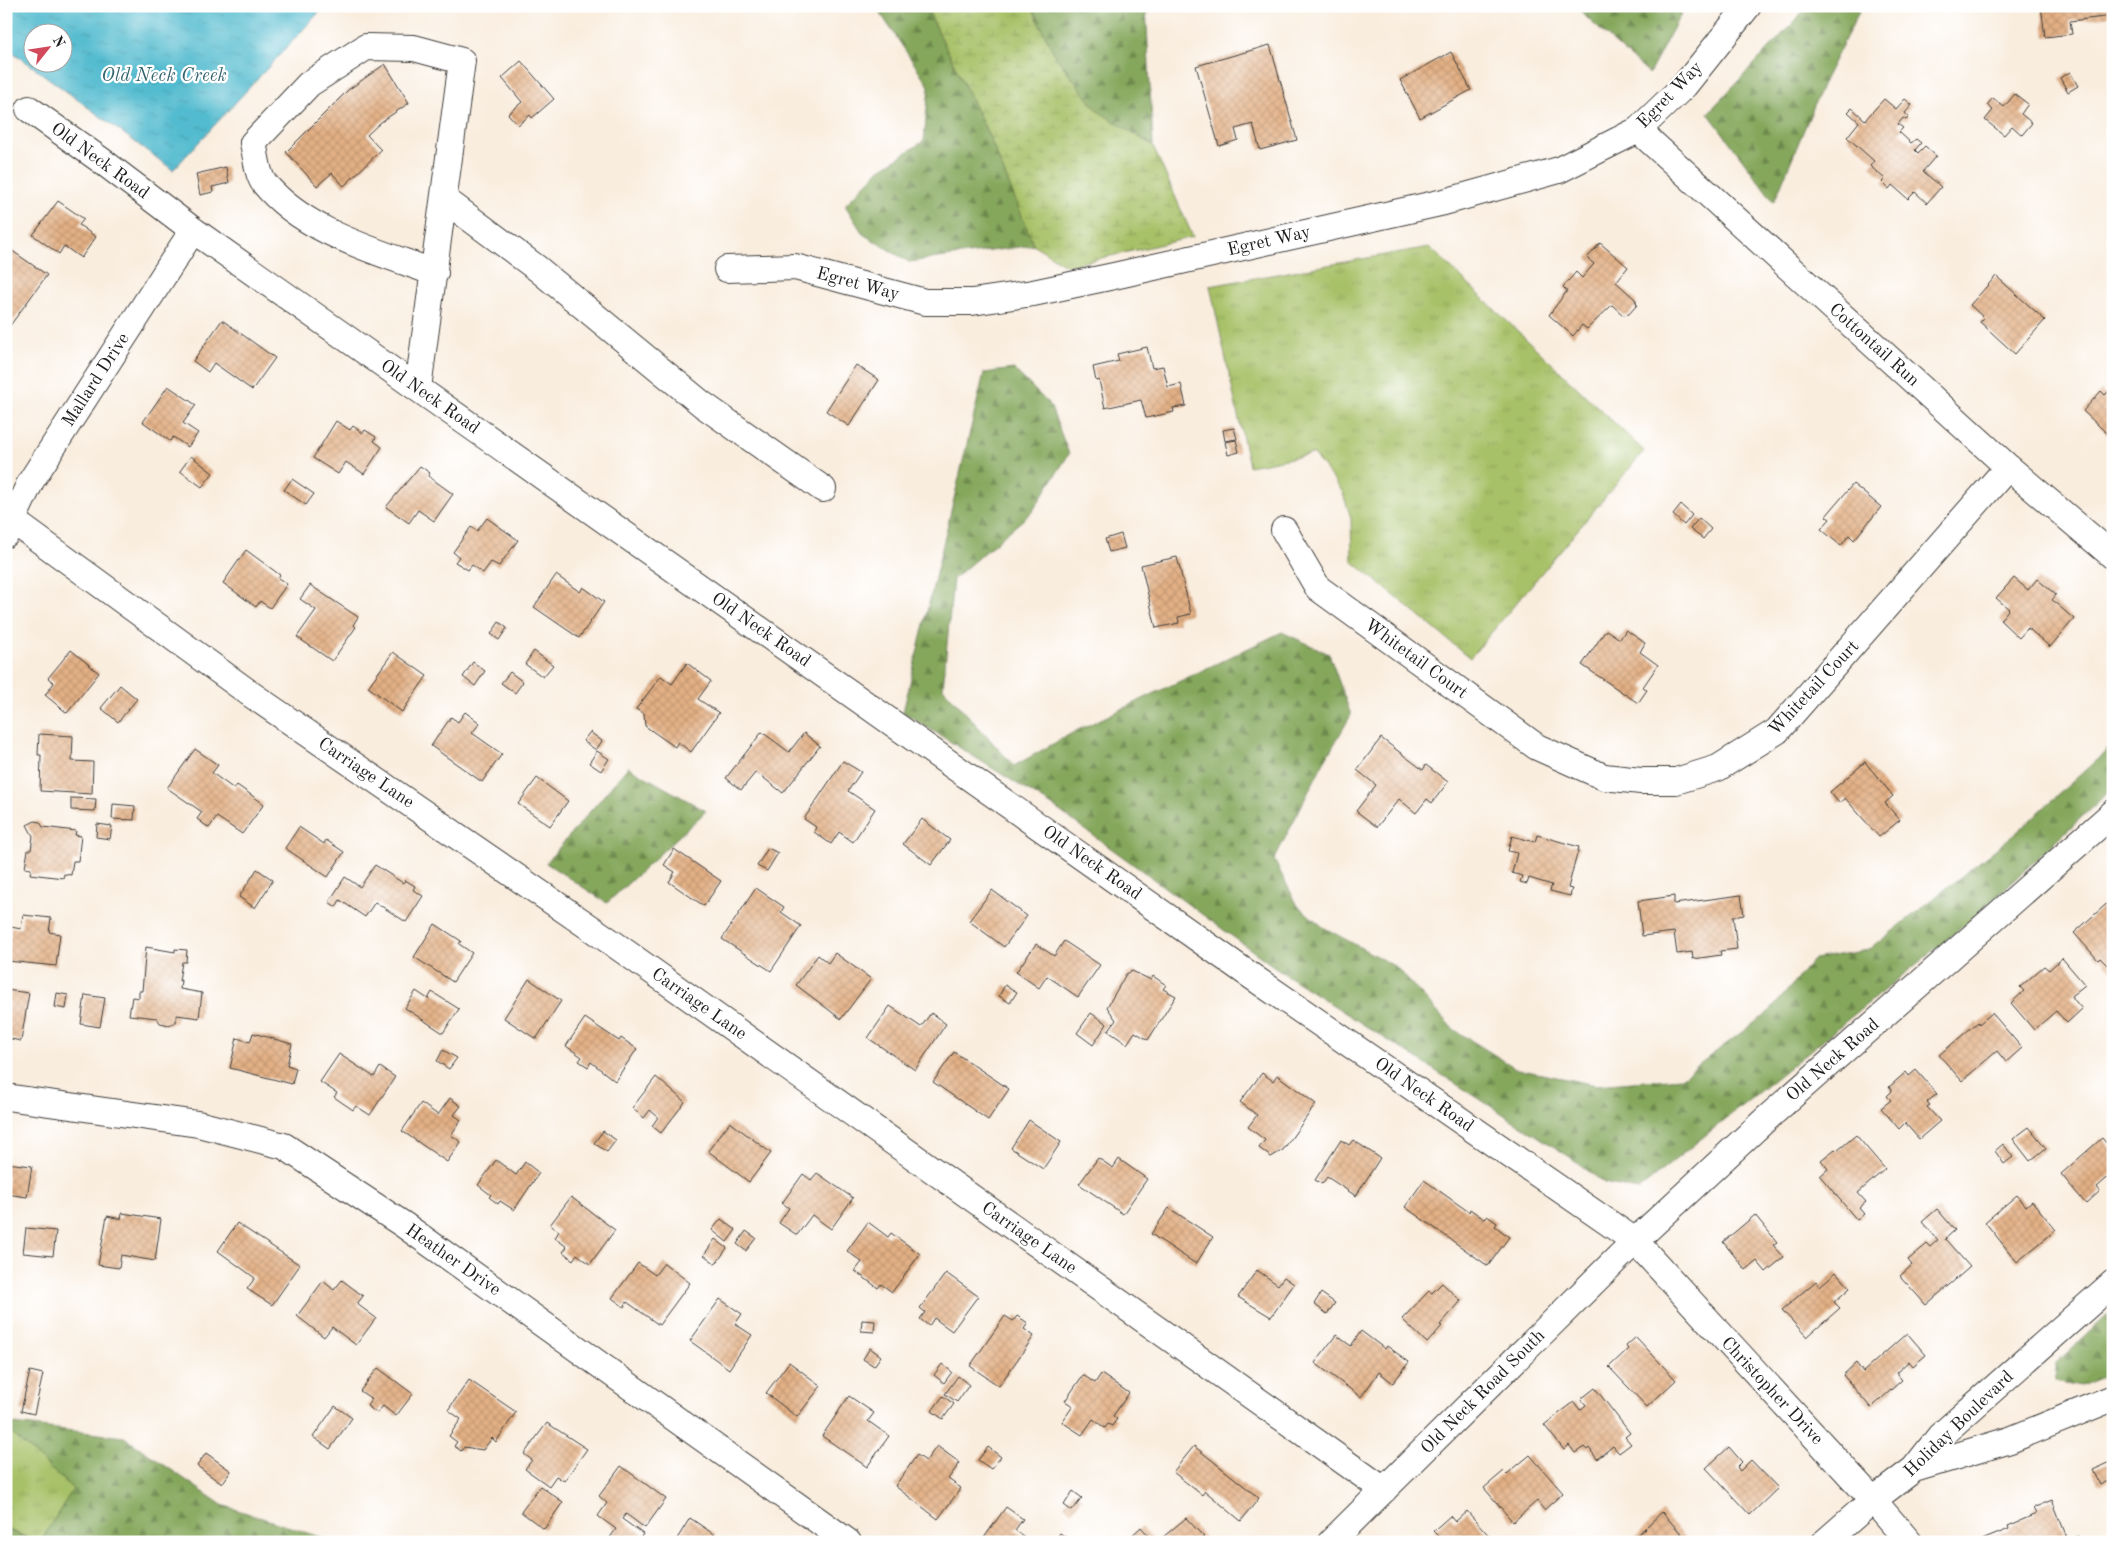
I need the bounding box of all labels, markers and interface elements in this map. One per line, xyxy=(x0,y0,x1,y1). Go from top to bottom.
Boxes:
north arrow xyxy=(22,22,72,72)
text: N xyxy=(50,34,67,50)
street label: Egret Way xyxy=(1634,58,1706,132)
water label: Old Neck Creek xyxy=(101,67,227,86)
street label: Old Neck Road xyxy=(48,120,152,202)
street label: Egret Way xyxy=(1226,223,1313,259)
street label: Egret Way xyxy=(815,264,902,304)
street label: Cottontail Run xyxy=(1825,300,1923,390)
street label: Mallard Drive xyxy=(59,330,133,430)
street label: Old Neck Road xyxy=(377,356,483,438)
street label: Old Neck Road xyxy=(708,589,814,671)
street label: Whitetail Court xyxy=(1361,616,1471,702)
street label: Whitetail Court xyxy=(1766,637,1862,739)
street label: Carriage Lane xyxy=(315,734,417,812)
street label: Old Neck Road xyxy=(1039,822,1145,904)
street label: Carriage Lane xyxy=(648,965,750,1043)
street label: Old Neck Road xyxy=(1783,1015,1883,1105)
street label: Old Neck Road xyxy=(1371,1054,1477,1136)
street label: Carriage Lane xyxy=(978,1199,1080,1277)
street label: Heather Drive xyxy=(402,1221,504,1299)
street label: Old Neck Road South xyxy=(1418,1326,1549,1457)
street label: Christopher Drive xyxy=(1718,1334,1826,1448)
street label: Holiday Boulevard xyxy=(1901,1367,2017,1481)

